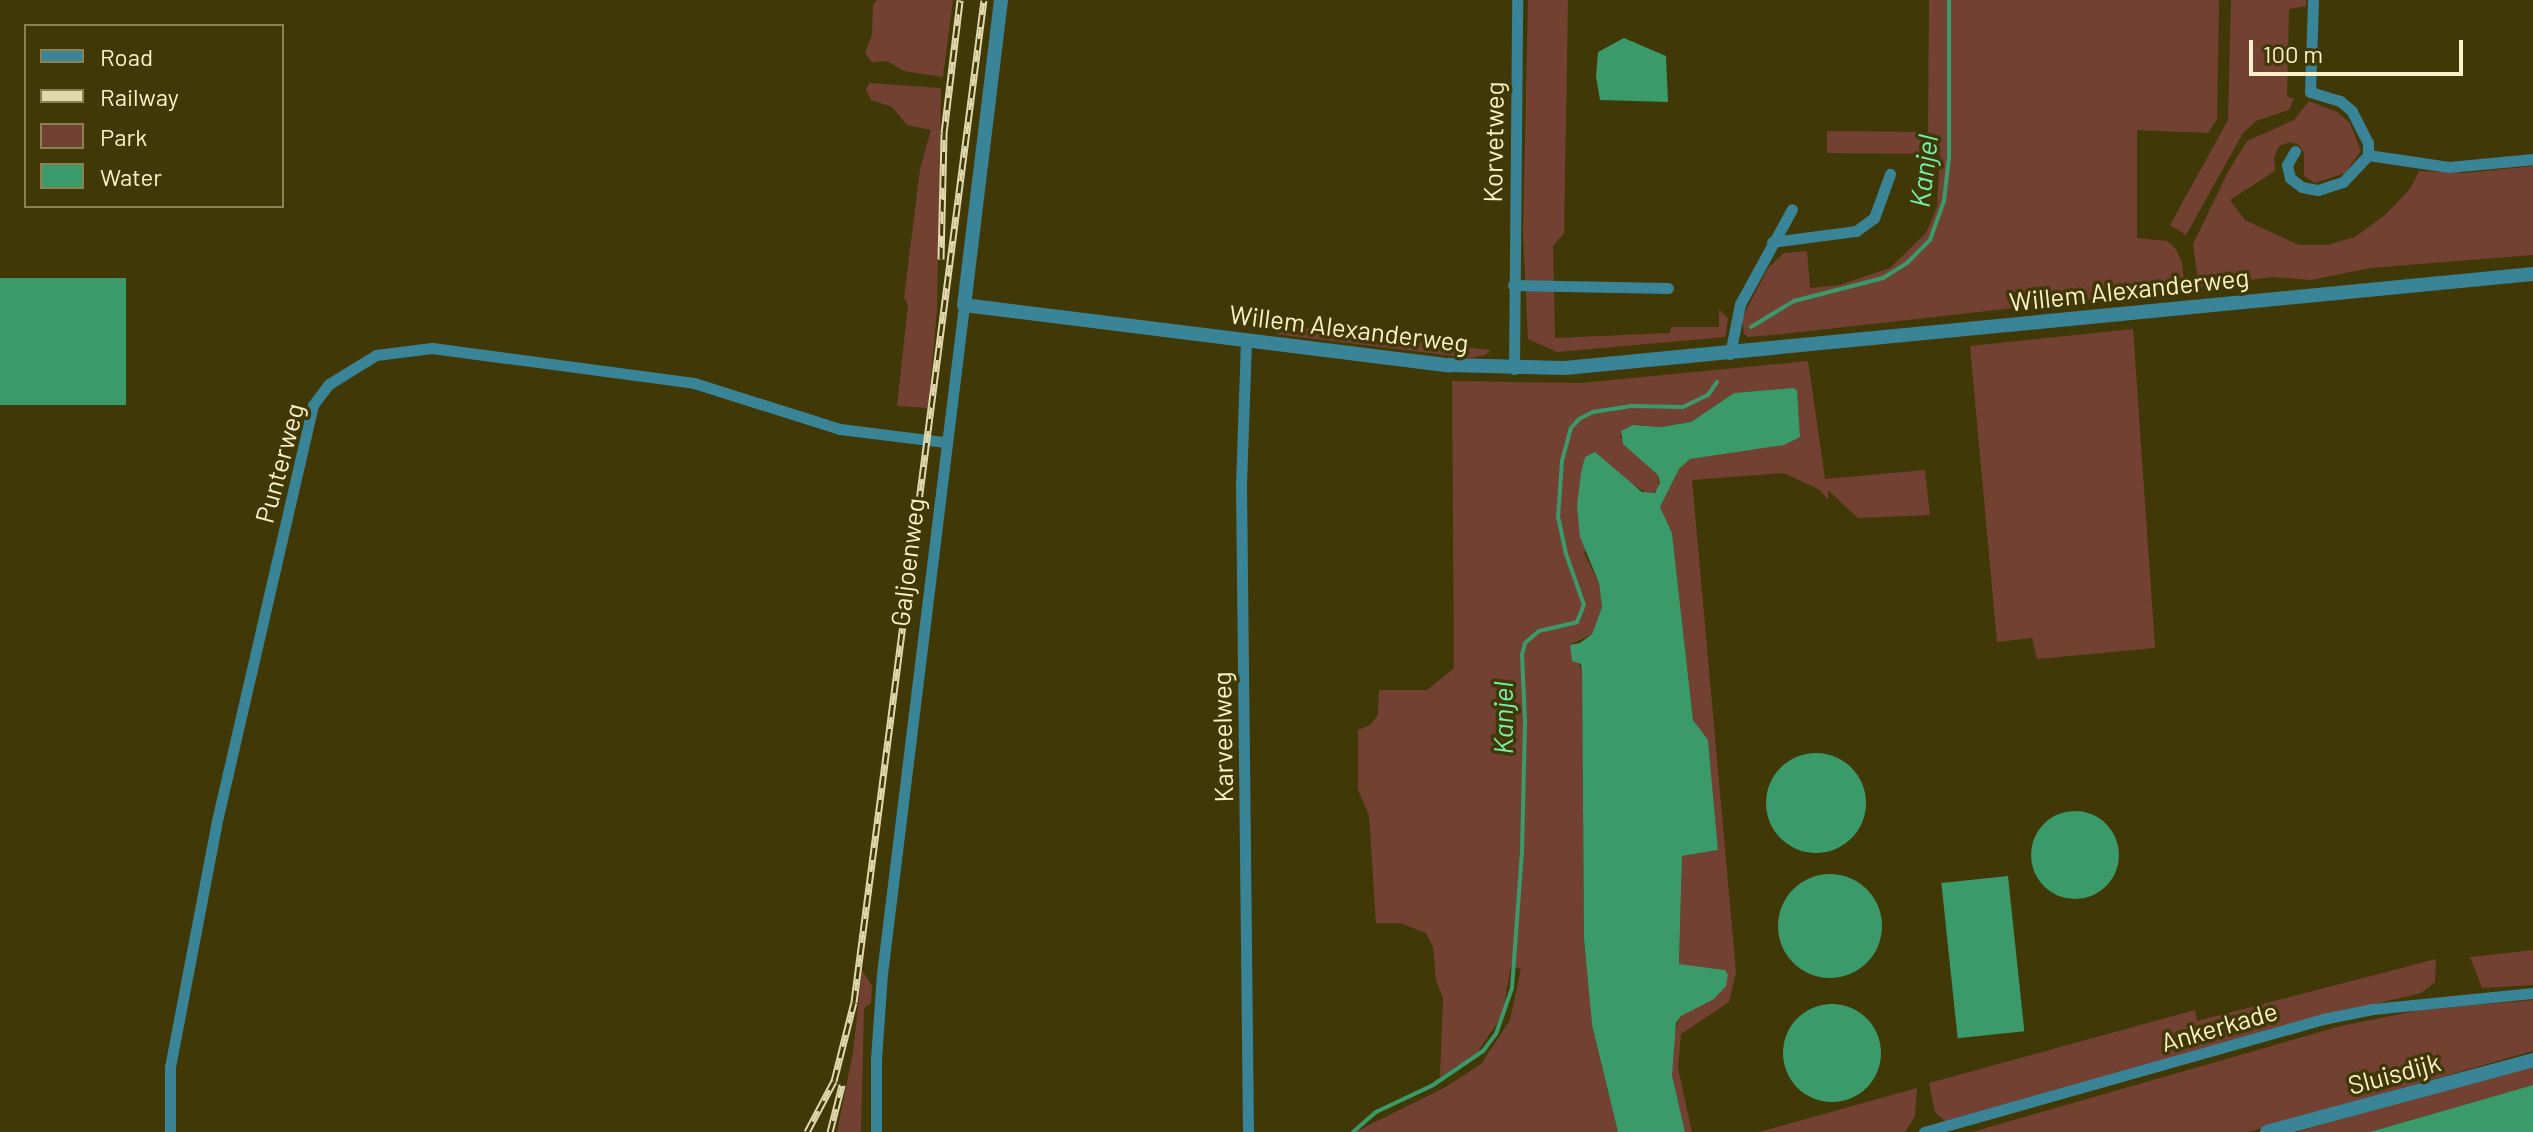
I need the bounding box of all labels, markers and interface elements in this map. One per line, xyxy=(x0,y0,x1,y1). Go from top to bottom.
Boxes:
legend xyxy=(24,24,284,208)
scale bar xyxy=(2253,24,2467,74)
text: 100 m xyxy=(2263,39,2323,68)
text: Road xyxy=(100,42,153,71)
street label: Korvetweg xyxy=(1476,81,1510,203)
text: Railway xyxy=(100,82,179,111)
text: Park xyxy=(100,122,147,151)
water label: Kanjel xyxy=(1902,133,1944,209)
text: Water xyxy=(100,162,162,191)
street label: Willem Alexanderweg xyxy=(2007,261,2251,317)
street label: Willem Alexanderweg xyxy=(1227,298,1471,358)
street label: Punterweg xyxy=(248,400,310,526)
street label: Galjoenweg xyxy=(884,496,930,628)
street label: Karveelweg xyxy=(1205,671,1239,803)
water label: Kanjel xyxy=(1485,681,1519,755)
street label: Ankerkade xyxy=(2157,994,2281,1058)
street label: Sluisdijk xyxy=(2344,1046,2444,1100)

